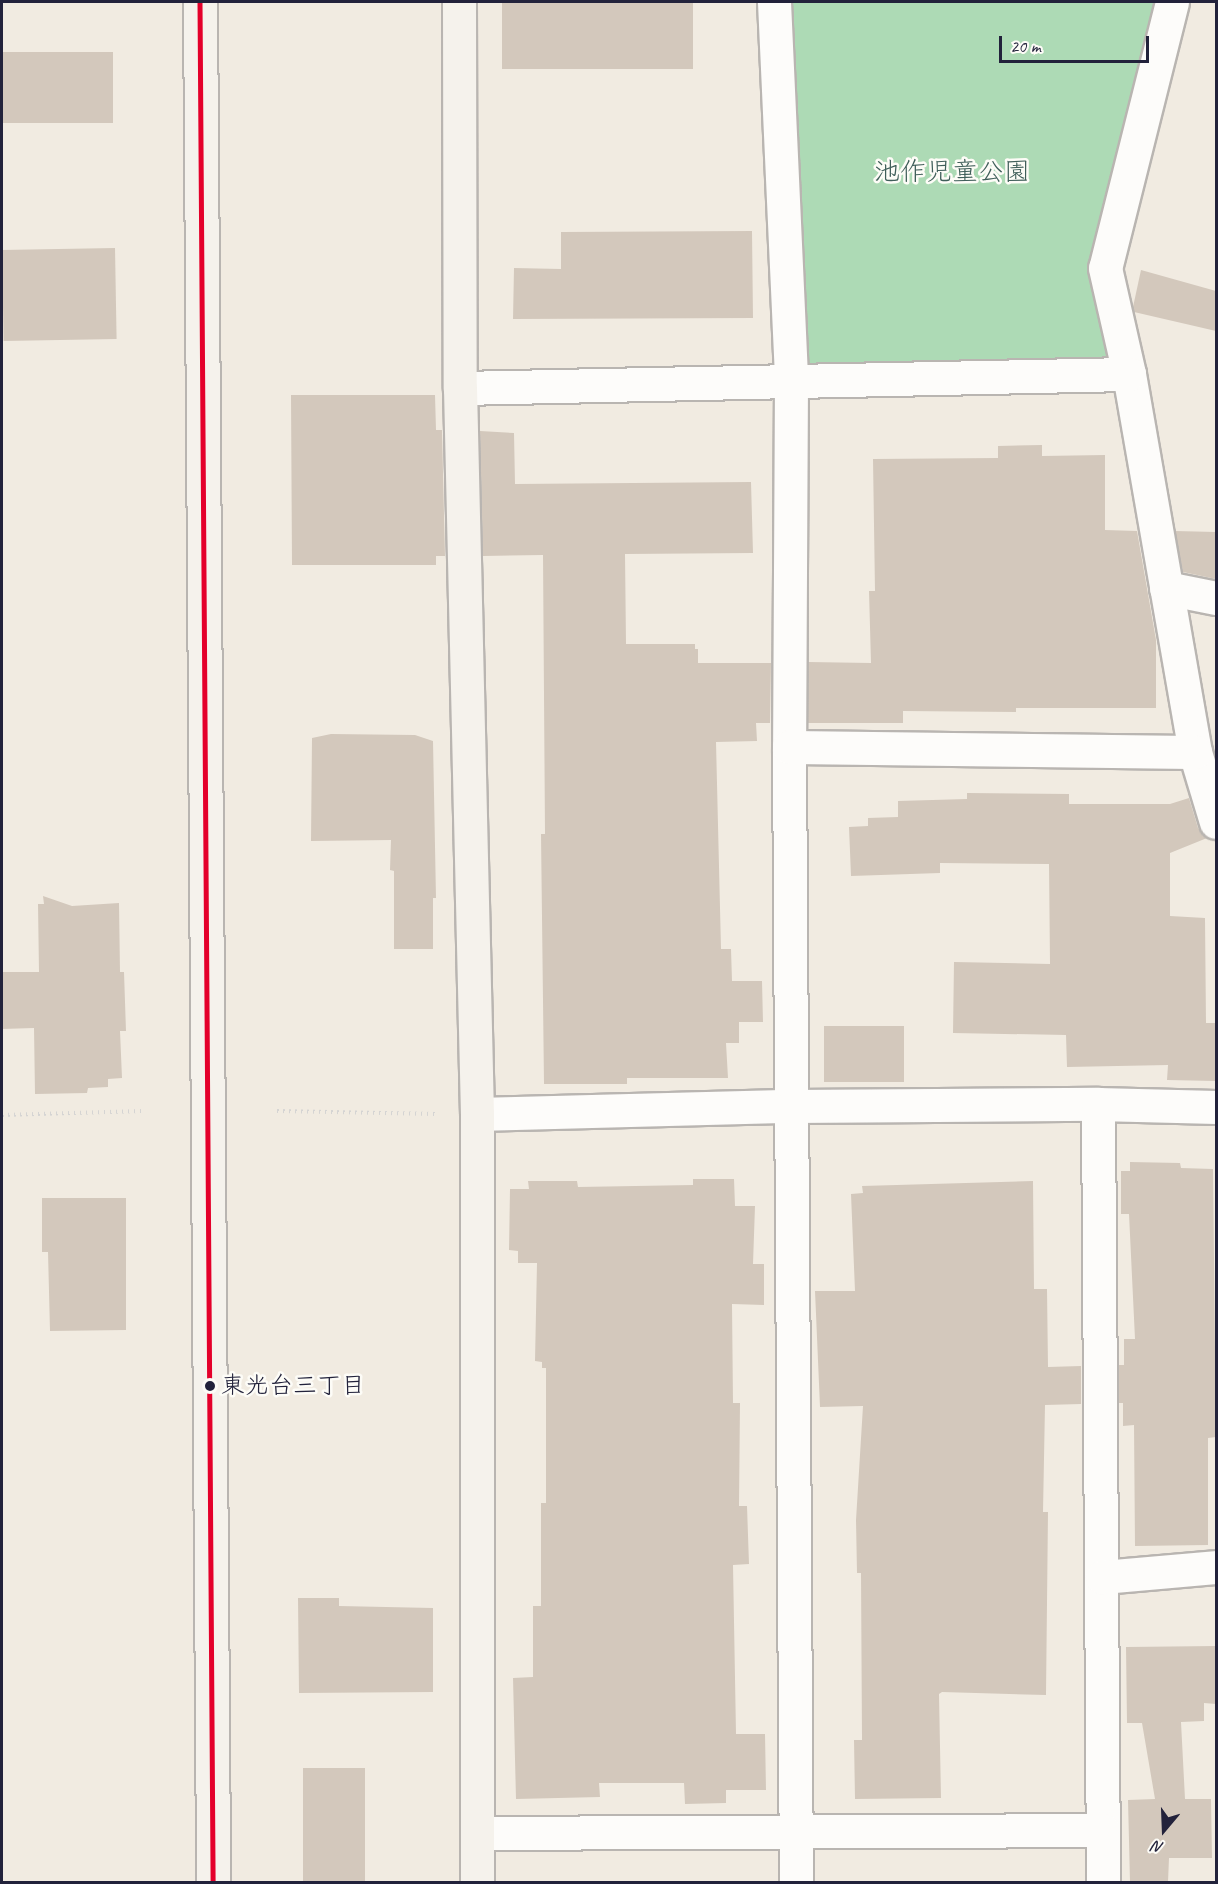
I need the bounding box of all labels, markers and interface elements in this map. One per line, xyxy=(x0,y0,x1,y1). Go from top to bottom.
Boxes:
scale bar xyxy=(1002,24,1152,62)
text: 20 m xyxy=(1010,35,1041,57)
park label: 池作児童公園 xyxy=(874,156,1030,188)
place label: 東光台三丁目 xyxy=(221,1372,365,1400)
marker: 東光台三丁目 xyxy=(204,1380,216,1392)
north arrow xyxy=(1134,1800,1194,1860)
text: N xyxy=(1150,1836,1166,1858)

